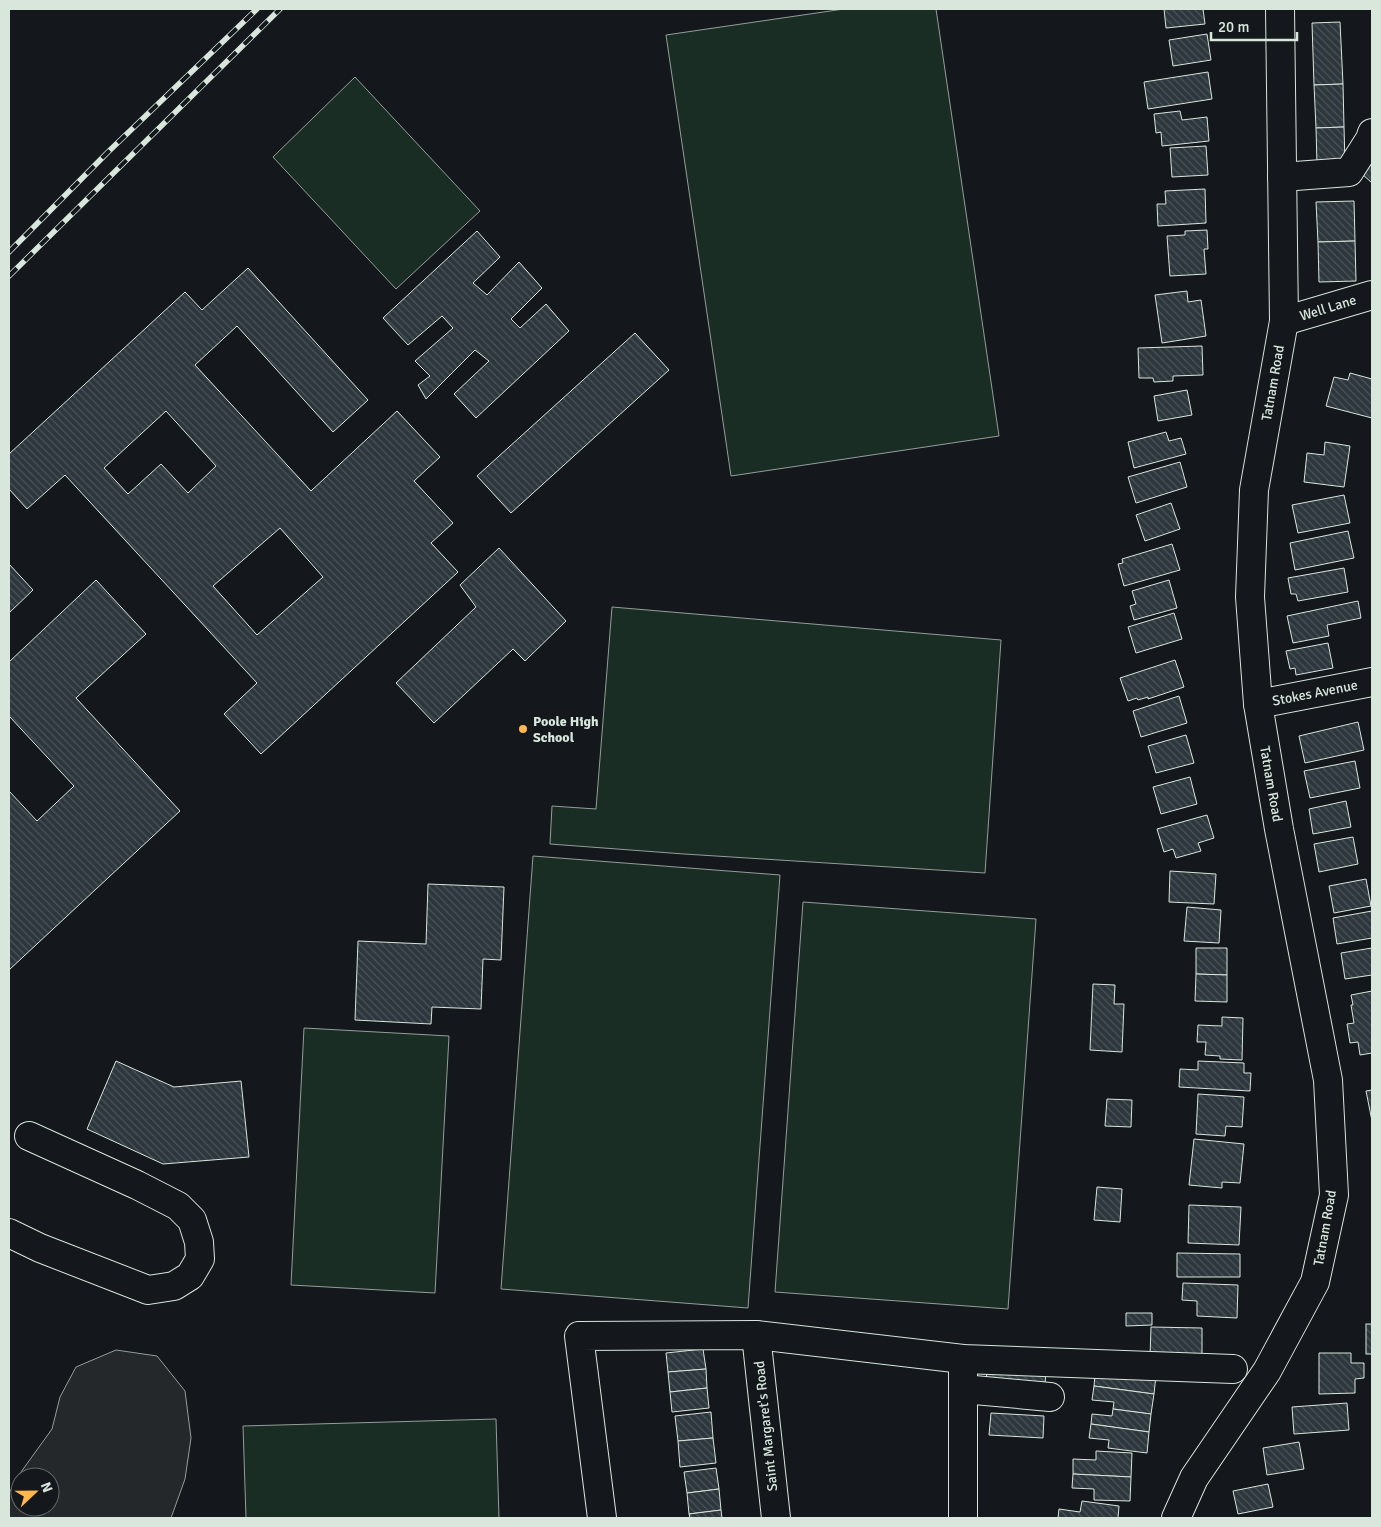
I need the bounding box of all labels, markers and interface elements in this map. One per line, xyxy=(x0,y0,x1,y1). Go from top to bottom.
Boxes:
scale bar xyxy=(1211,10,1297,42)
text: 20 m xyxy=(1218,18,1249,36)
street label: Well Lane xyxy=(1298,291,1358,325)
street label: Tatnam Road xyxy=(1258,344,1288,422)
street label: Stokes Avenue xyxy=(1271,676,1359,710)
place label: Poole High School xyxy=(533,713,599,746)
marker: Poole High School xyxy=(517,723,529,735)
street label: Tatnam Road xyxy=(1256,745,1286,823)
street label: Tatnam Road xyxy=(1310,1189,1340,1267)
street label: Saint Margaret's Road xyxy=(751,1360,781,1492)
north arrow xyxy=(10,1467,60,1517)
text: N xyxy=(37,1480,56,1495)

